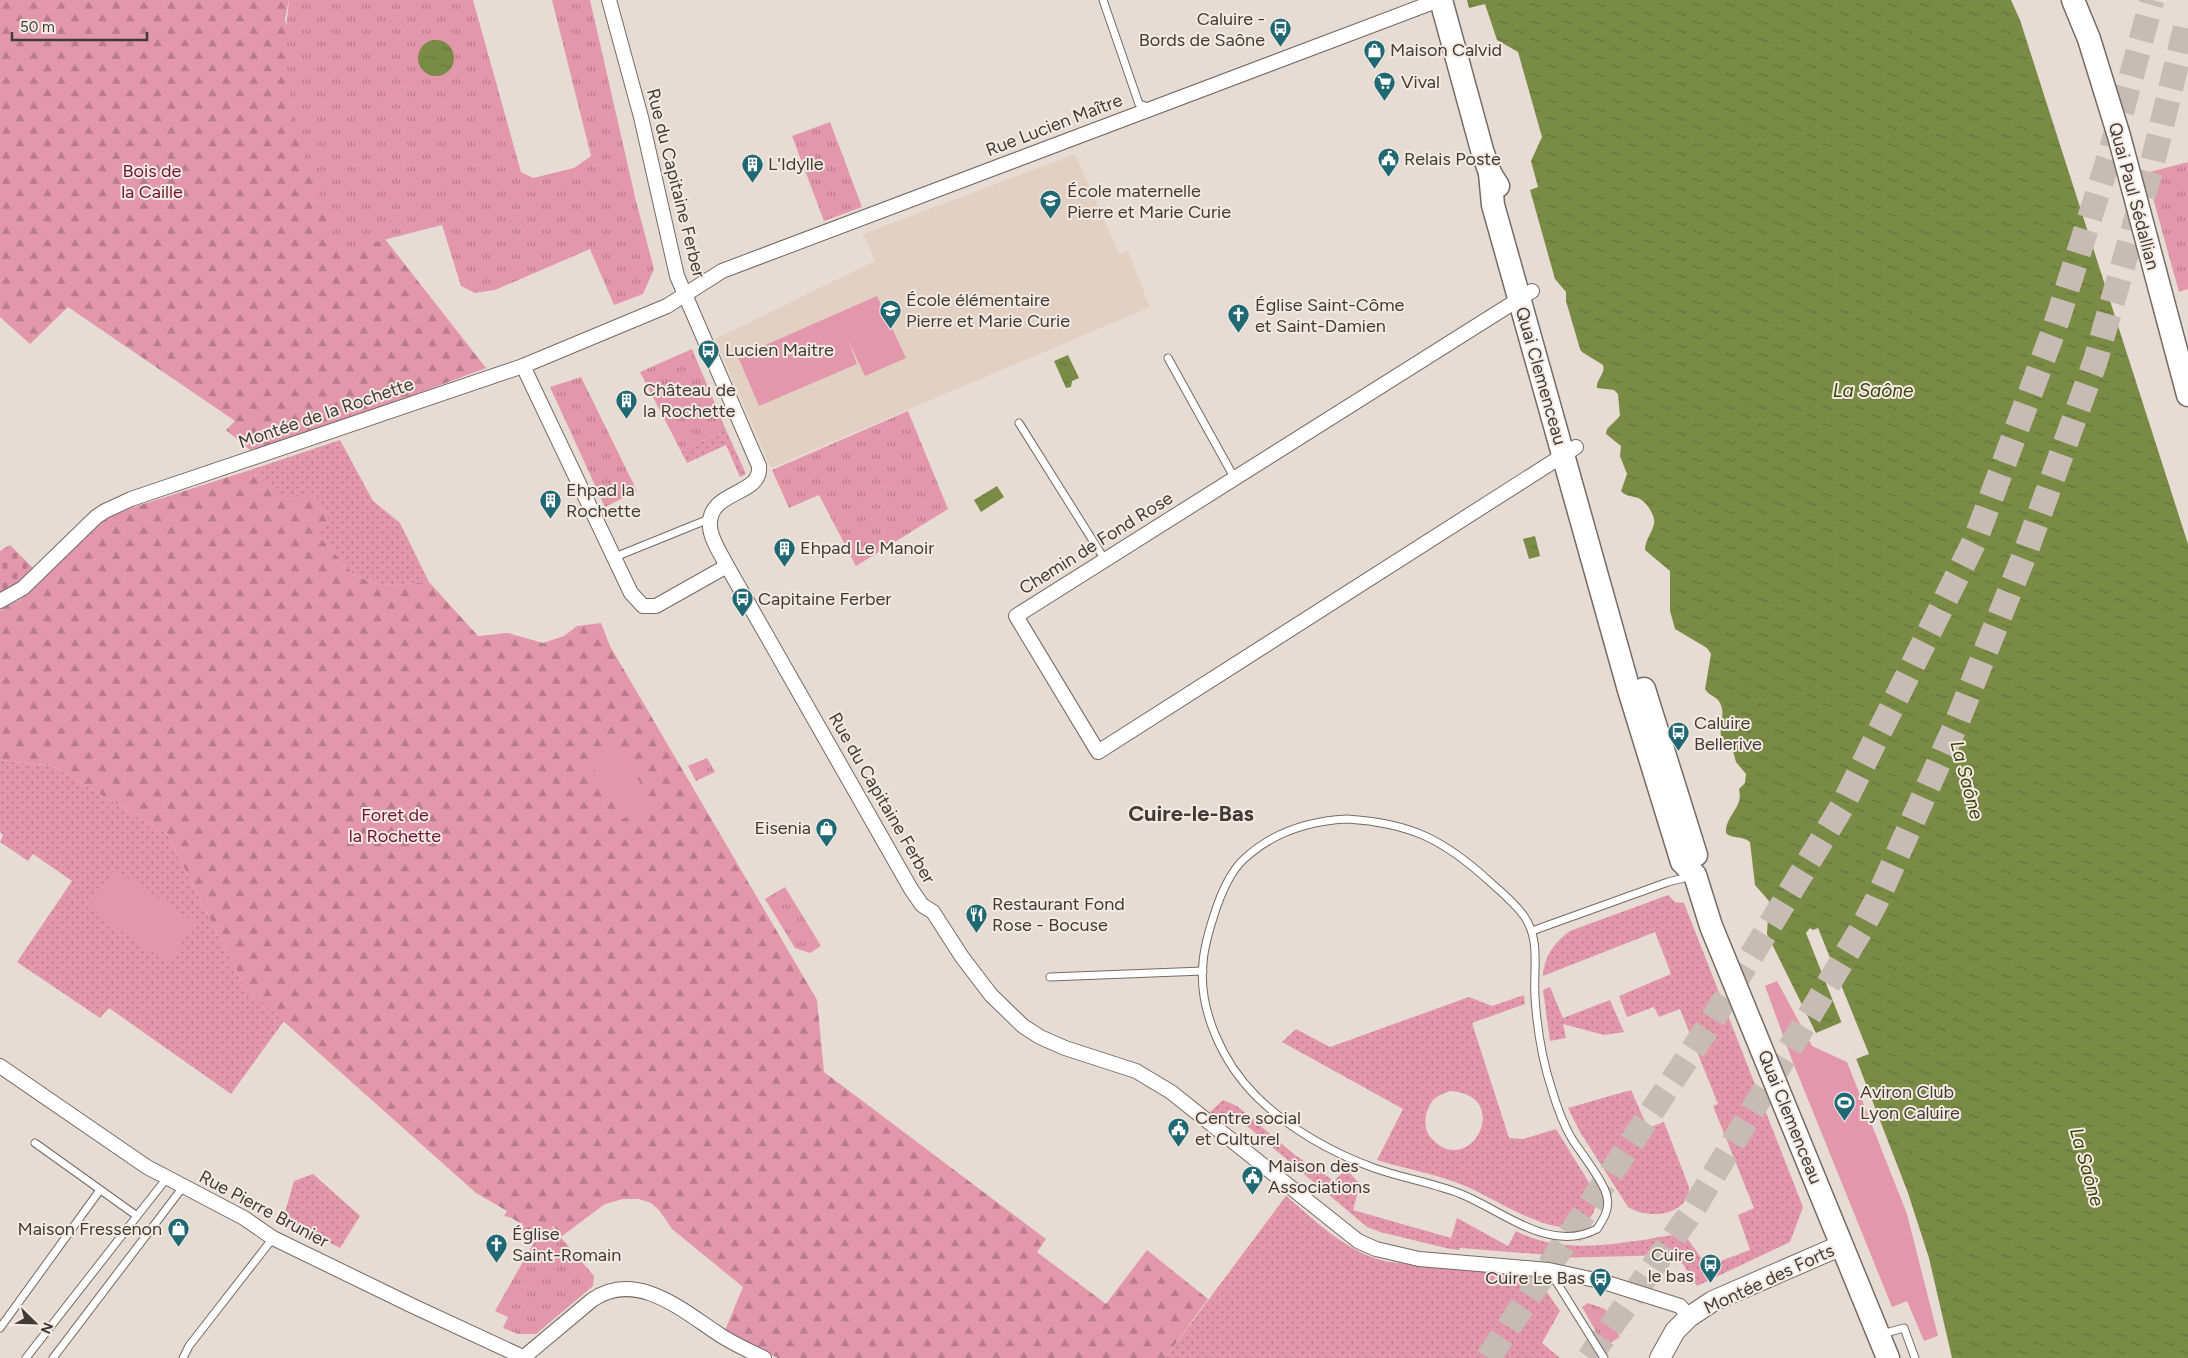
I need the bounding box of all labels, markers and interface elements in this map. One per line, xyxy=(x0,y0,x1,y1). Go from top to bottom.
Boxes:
place label: Caluire - Bords de Saône xyxy=(1139,8,1265,51)
scale bar xyxy=(12,10,148,42)
bus stop icon: Caluire - Bords de Saône xyxy=(1269,17,1293,48)
text: 50 m xyxy=(20,18,55,36)
shop icon: Maison Calvid xyxy=(1362,38,1386,69)
place label: Maison Calvid xyxy=(1390,39,1502,61)
supermarket icon: Vival xyxy=(1373,70,1397,101)
place label: Vival xyxy=(1401,71,1440,93)
street label: Rue du Capitaine Ferber xyxy=(642,86,710,280)
street label: Rue Lucien Maître xyxy=(983,89,1126,161)
street label: Quai Paul Sédallian xyxy=(2104,120,2164,272)
public building icon: Relais Poste xyxy=(1376,147,1400,178)
place label: Relais Poste xyxy=(1404,148,1501,170)
building icon: L'Idylle xyxy=(740,152,764,183)
place label: L'Idylle xyxy=(768,153,824,175)
park label: Bois de la Caille xyxy=(121,160,183,203)
place label: École maternelle Pierre et Marie Curie xyxy=(1067,180,1231,223)
school or university icon: École maternelle Pierre et Marie Curie xyxy=(1039,189,1063,220)
place label: École élémentaire Pierre et Marie Curie xyxy=(906,289,1070,332)
place label: Église Saint-Côme et Saint-Damien xyxy=(1255,294,1405,337)
school or university icon: École élémentaire Pierre et Marie Curie xyxy=(878,298,902,329)
church icon: Église Saint-Côme et Saint-Damien xyxy=(1227,303,1251,334)
street label: Quai Clemenceau xyxy=(1511,304,1571,448)
bus stop icon: Lucien Maitre xyxy=(697,338,721,369)
place label: Lucien Maitre xyxy=(725,339,834,361)
street label: Montée de la Rochette xyxy=(236,373,417,453)
place label: Château de la Rochette xyxy=(643,379,736,422)
water label: La Saône xyxy=(1833,379,1914,402)
building icon: Château de la Rochette xyxy=(615,388,639,419)
place label: Ehpad la Rochette xyxy=(566,479,641,522)
street label: Chemin de Fond Rose xyxy=(1015,487,1177,599)
building icon: Ehpad la Rochette xyxy=(538,488,562,519)
building icon: Ehpad Le Manoir xyxy=(772,536,796,567)
place label: Ehpad Le Manoir xyxy=(800,537,934,559)
bus stop icon: Capitaine Ferber xyxy=(730,587,754,618)
place label: Capitaine Ferber xyxy=(758,588,891,610)
street label: Rue du Capitaine Ferber xyxy=(824,708,940,888)
place label: Caluire Bellerive xyxy=(1694,712,1762,755)
bus stop icon: Caluire Bellerive xyxy=(1666,721,1690,752)
water label: La Saône xyxy=(1945,738,1989,822)
district label: Cuire-le-Bas xyxy=(1128,800,1254,827)
park label: Foret de la Rochette xyxy=(349,804,441,847)
shop icon: Eisenia xyxy=(815,816,839,847)
place label: Eisenia xyxy=(755,817,811,839)
place label: Restaurant Fond Rose - Bocuse xyxy=(992,893,1125,936)
restaurant icon: Restaurant Fond Rose - Bocuse xyxy=(964,902,988,933)
street label: Quai Clemenceau xyxy=(1753,1047,1827,1187)
place label: Aviron Club Lyon Caluire xyxy=(1860,1081,1960,1124)
sports icon: Aviron Club Lyon Caluire xyxy=(1832,1090,1856,1121)
place label: Centre social et Culturel xyxy=(1195,1107,1301,1150)
public building icon: Centre social et Culturel xyxy=(1167,1116,1191,1147)
water label: La Saône xyxy=(2065,1125,2109,1209)
place label: Maison des Associations xyxy=(1268,1155,1370,1198)
public building icon: Maison des Associations xyxy=(1240,1164,1264,1195)
street label: Rue Pierre Brunier xyxy=(195,1166,333,1252)
shop icon: Maison Fressenon xyxy=(166,1217,190,1248)
place label: Maison Fressenon xyxy=(17,1218,162,1240)
place label: Église Saint-Romain xyxy=(512,1223,621,1266)
church icon: Église Saint-Romain xyxy=(484,1232,508,1263)
street label: Montée des Forts xyxy=(1700,1239,1838,1319)
place label: Cuire le bas xyxy=(1648,1244,1694,1287)
bus stop icon: Cuire le bas xyxy=(1698,1253,1722,1284)
bus stop icon: Cuire Le Bas xyxy=(1589,1266,1613,1297)
place label: Cuire Le Bas xyxy=(1485,1267,1585,1289)
north arrow xyxy=(10,1298,60,1348)
text: N xyxy=(37,1320,56,1336)

